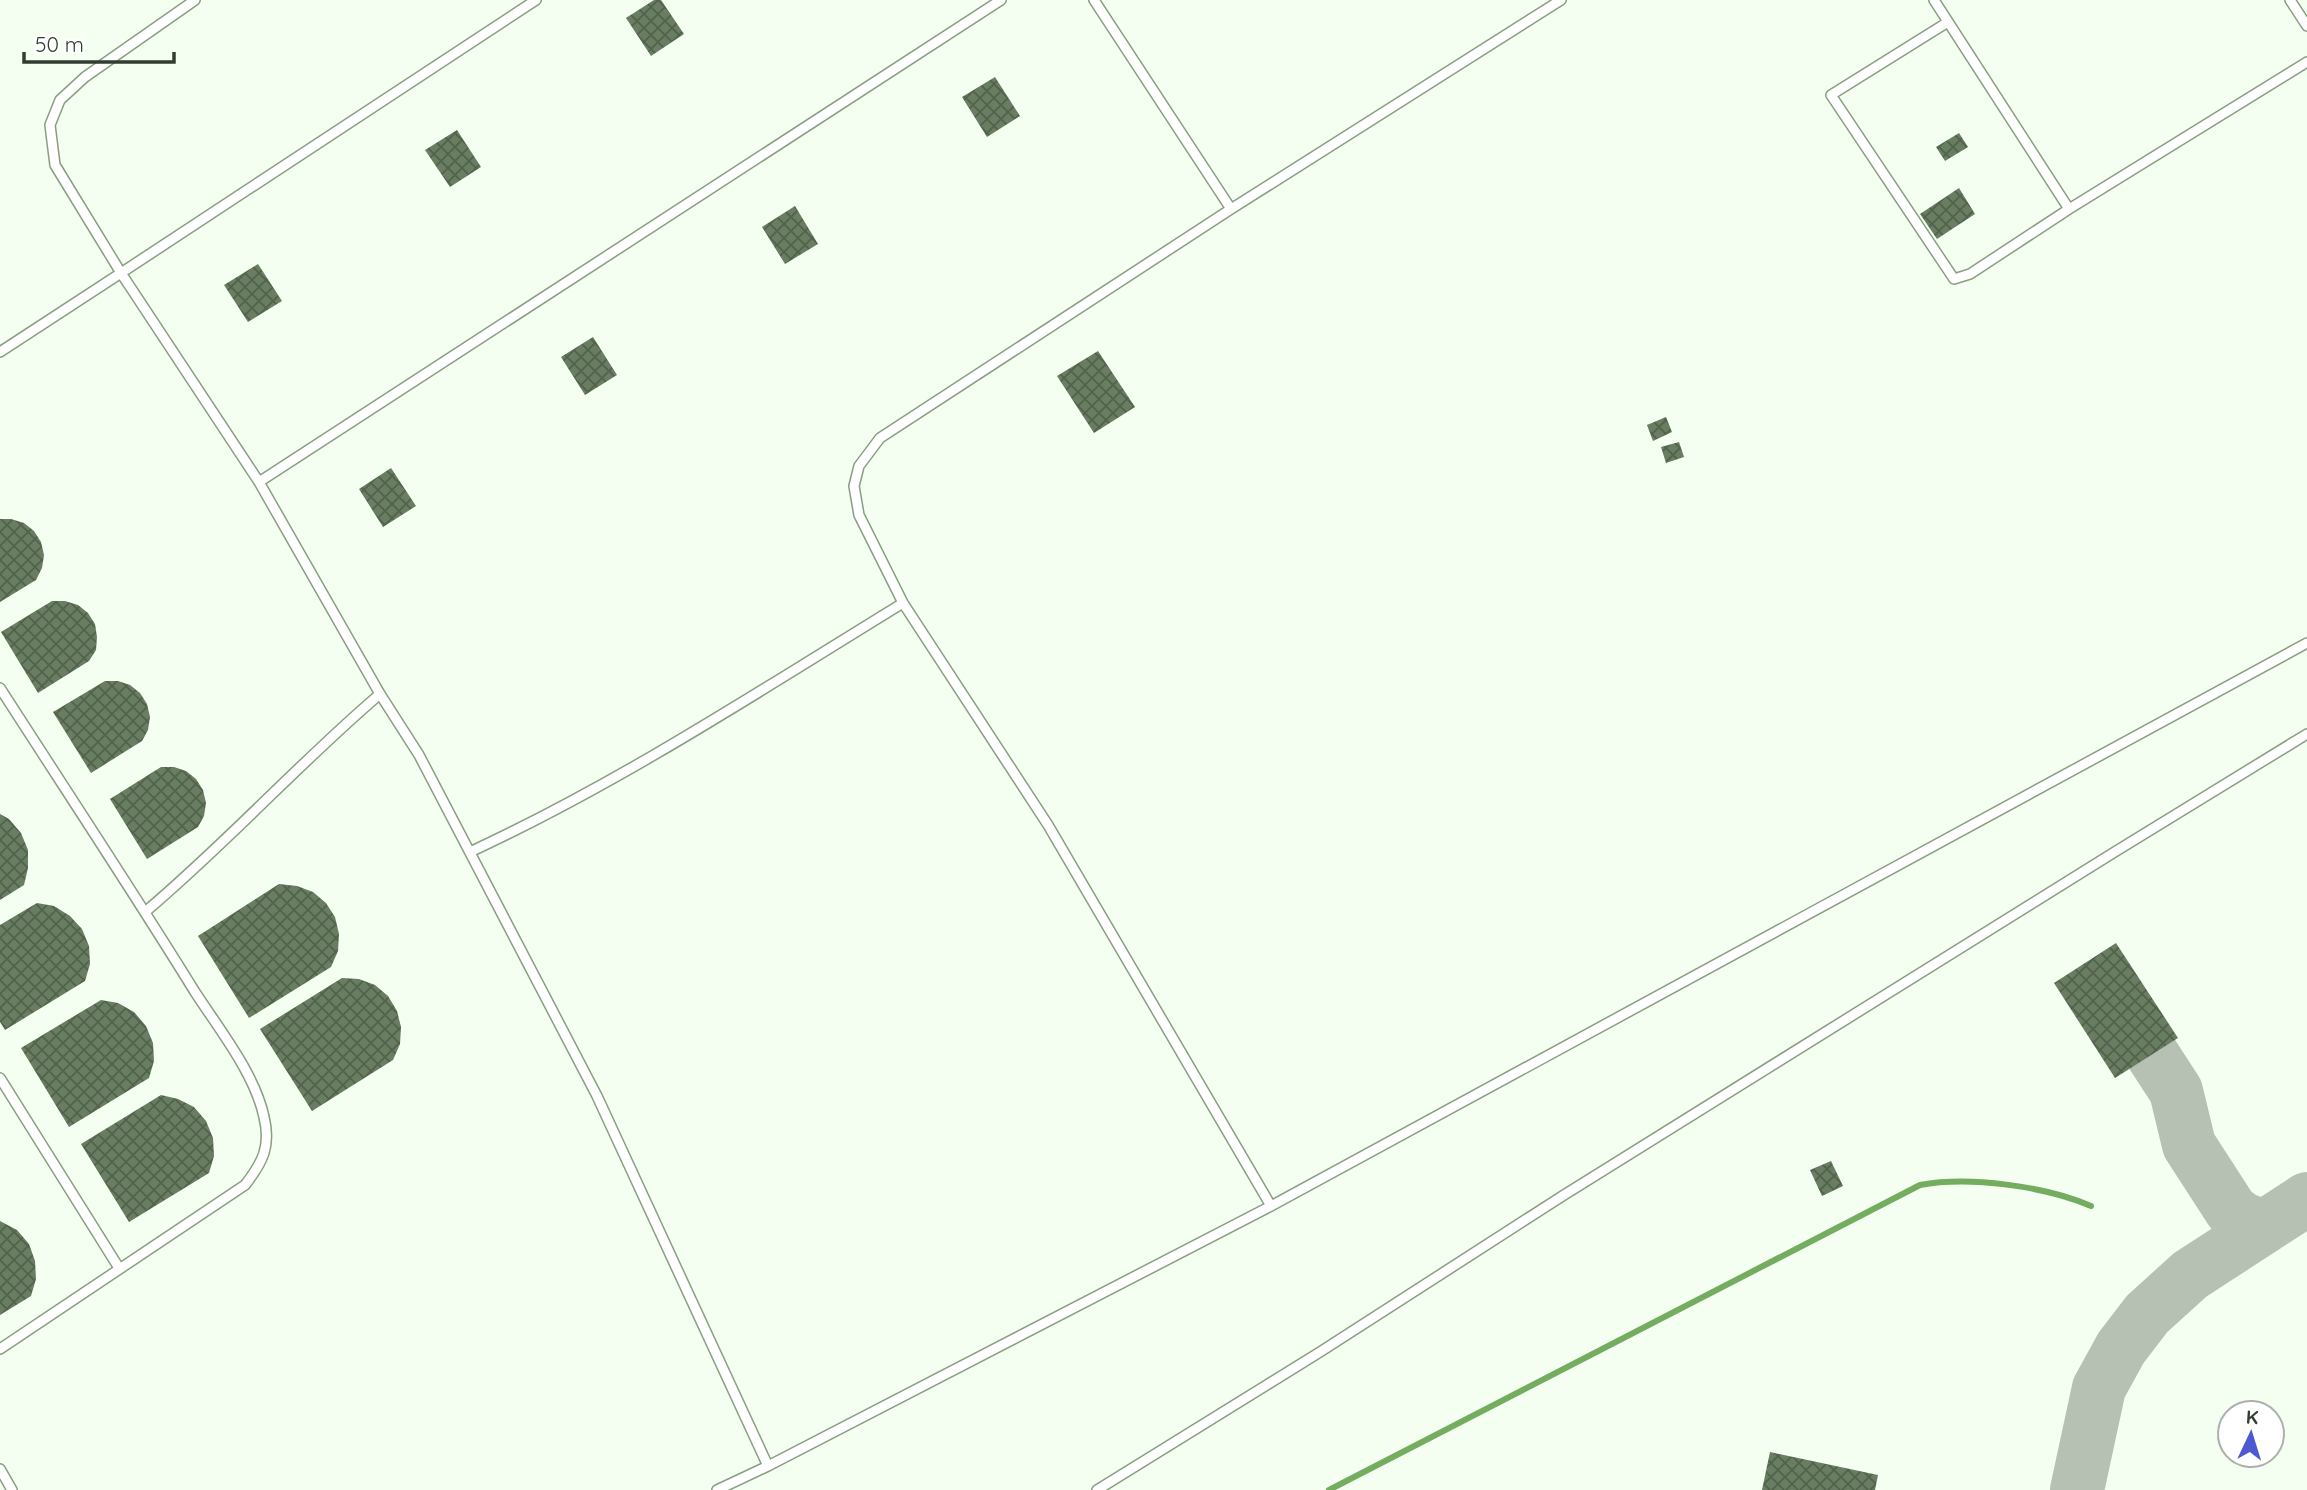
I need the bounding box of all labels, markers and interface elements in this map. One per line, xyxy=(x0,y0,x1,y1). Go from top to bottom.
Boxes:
scale bar xyxy=(24,21,175,65)
text: 50 m xyxy=(35,31,84,57)
north arrow xyxy=(2216,1399,2286,1469)
text: K xyxy=(2245,1405,2259,1429)

